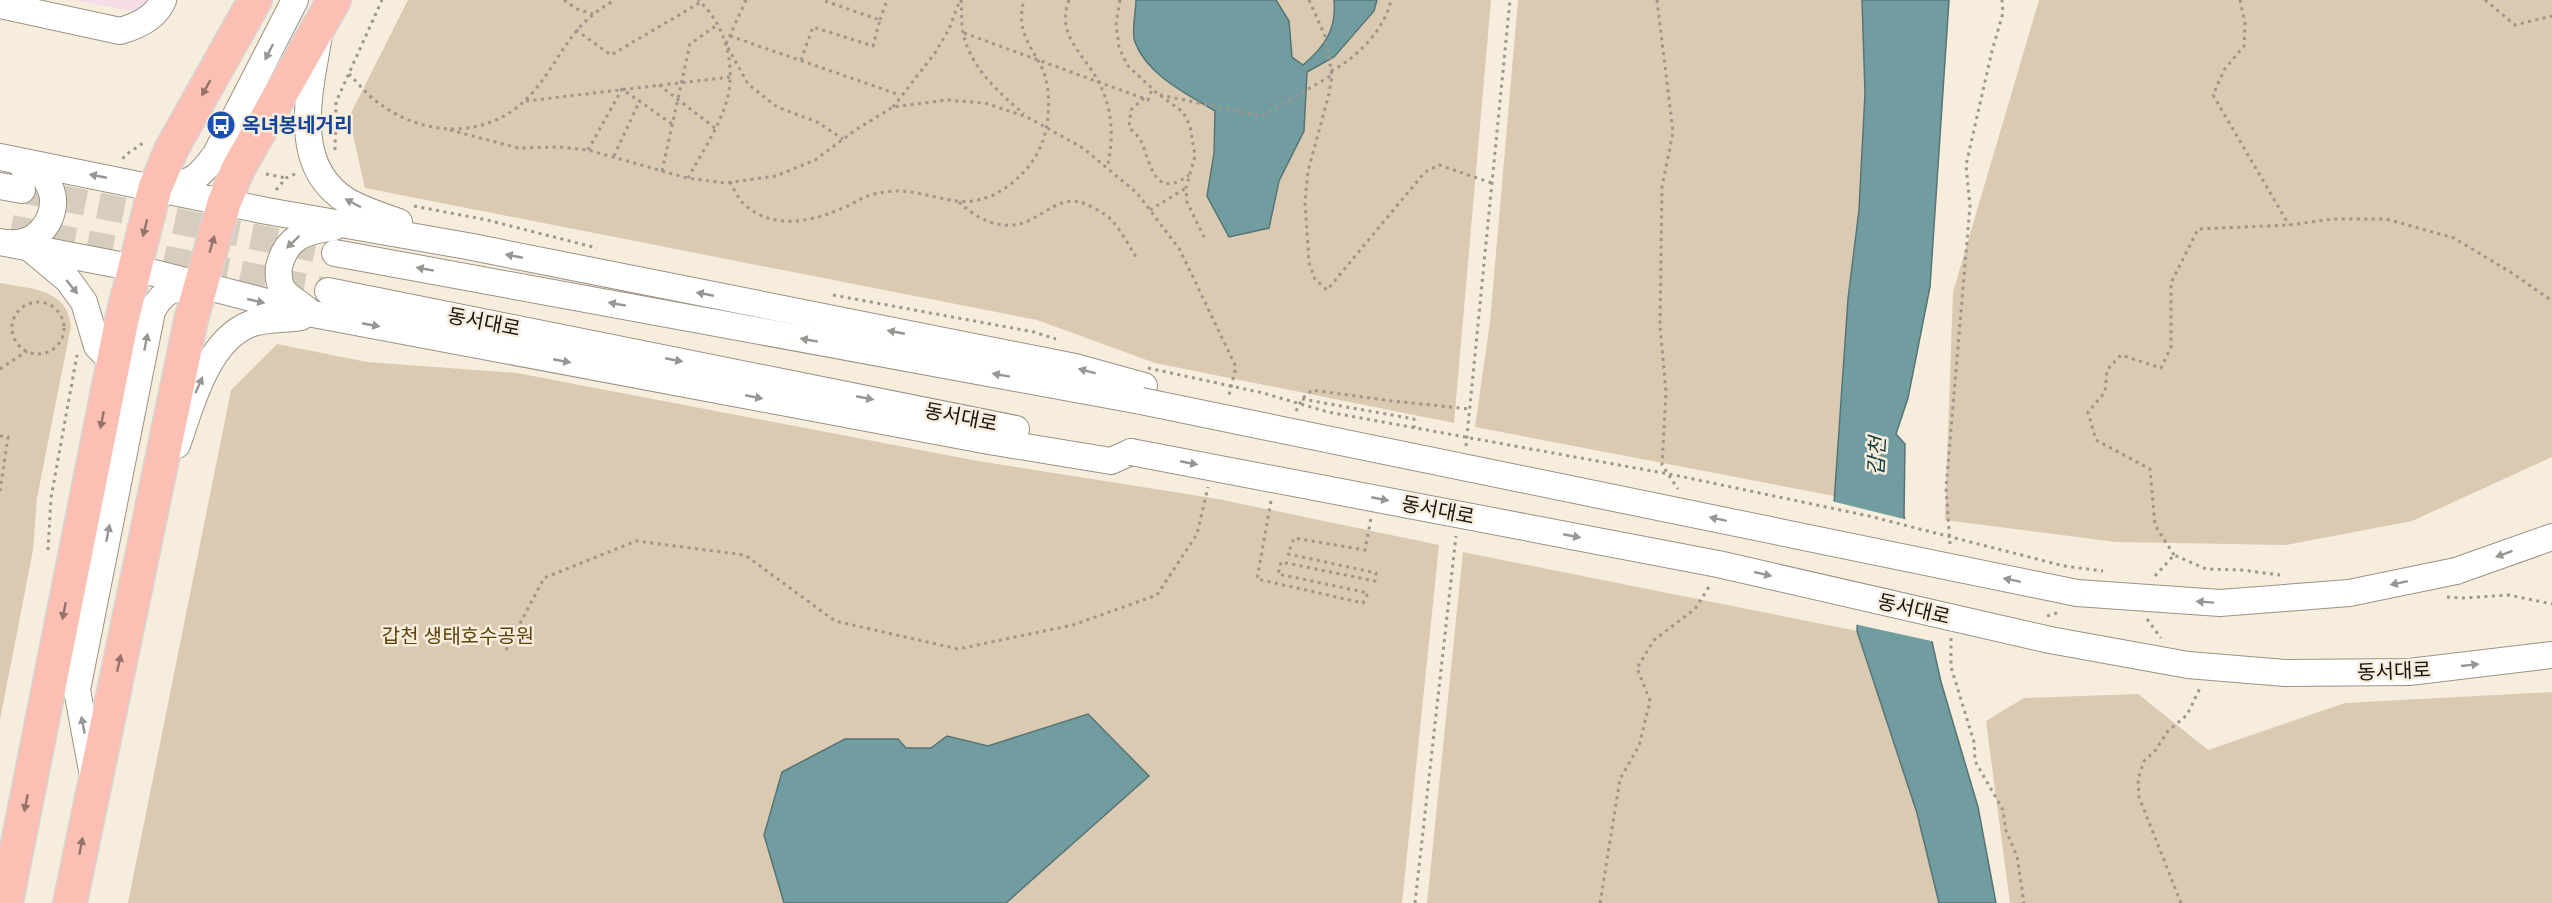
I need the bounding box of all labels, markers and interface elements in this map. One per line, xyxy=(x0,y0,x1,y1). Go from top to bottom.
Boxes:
one-way arrow xyxy=(264,43,274,61)
one-way arrow xyxy=(201,79,211,96)
bus stop icon: 옥녀봉네거리 xyxy=(205,109,237,141)
place label: 옥녀봉네거리 xyxy=(242,112,352,138)
one-way arrow xyxy=(88,171,107,180)
one-way arrow xyxy=(345,198,362,208)
one-way arrow xyxy=(140,219,149,237)
one-way arrow xyxy=(208,235,217,253)
one-way arrow xyxy=(286,235,300,249)
one-way arrow xyxy=(504,251,523,260)
one-way arrow xyxy=(416,264,435,273)
one-way arrow xyxy=(66,279,79,295)
one-way arrow xyxy=(695,289,714,298)
one-way arrow xyxy=(247,296,266,306)
one-way arrow xyxy=(607,300,626,309)
street label: 동서대로 xyxy=(445,302,523,342)
one-way arrow xyxy=(361,321,380,330)
one-way arrow xyxy=(886,327,905,336)
one-way arrow xyxy=(142,332,151,351)
one-way arrow xyxy=(799,335,818,344)
one-way arrow xyxy=(664,356,683,365)
one-way arrow xyxy=(553,357,572,366)
one-way arrow xyxy=(1078,365,1096,375)
one-way arrow xyxy=(991,370,1010,379)
one-way arrow xyxy=(194,375,204,393)
one-way arrow xyxy=(745,393,764,402)
one-way arrow xyxy=(856,394,875,403)
street label: 동서대로 xyxy=(922,397,1000,437)
one-way arrow xyxy=(97,411,106,430)
water label: 갑천 xyxy=(1862,433,1891,476)
one-way arrow xyxy=(1179,459,1198,468)
street label: 동서대로 xyxy=(1399,490,1477,530)
one-way arrow xyxy=(1371,495,1390,504)
one-way arrow xyxy=(1708,514,1727,523)
one-way arrow xyxy=(104,524,113,543)
one-way arrow xyxy=(1562,532,1581,541)
one-way arrow xyxy=(2495,550,2513,560)
one-way arrow xyxy=(1753,570,1772,580)
one-way arrow xyxy=(2002,574,2021,584)
one-way arrow xyxy=(2389,579,2408,588)
street label: 동서대로 xyxy=(1875,588,1953,630)
one-way arrow xyxy=(2196,597,2215,607)
one-way arrow xyxy=(59,602,68,621)
park label: 갑천 생태호수공원 xyxy=(382,623,534,649)
one-way arrow xyxy=(115,653,124,672)
street label: 동서대로 xyxy=(2357,657,2431,685)
one-way arrow xyxy=(2460,661,2479,670)
one-way arrow xyxy=(78,715,87,734)
one-way arrow xyxy=(21,793,30,812)
one-way arrow xyxy=(77,836,86,855)

